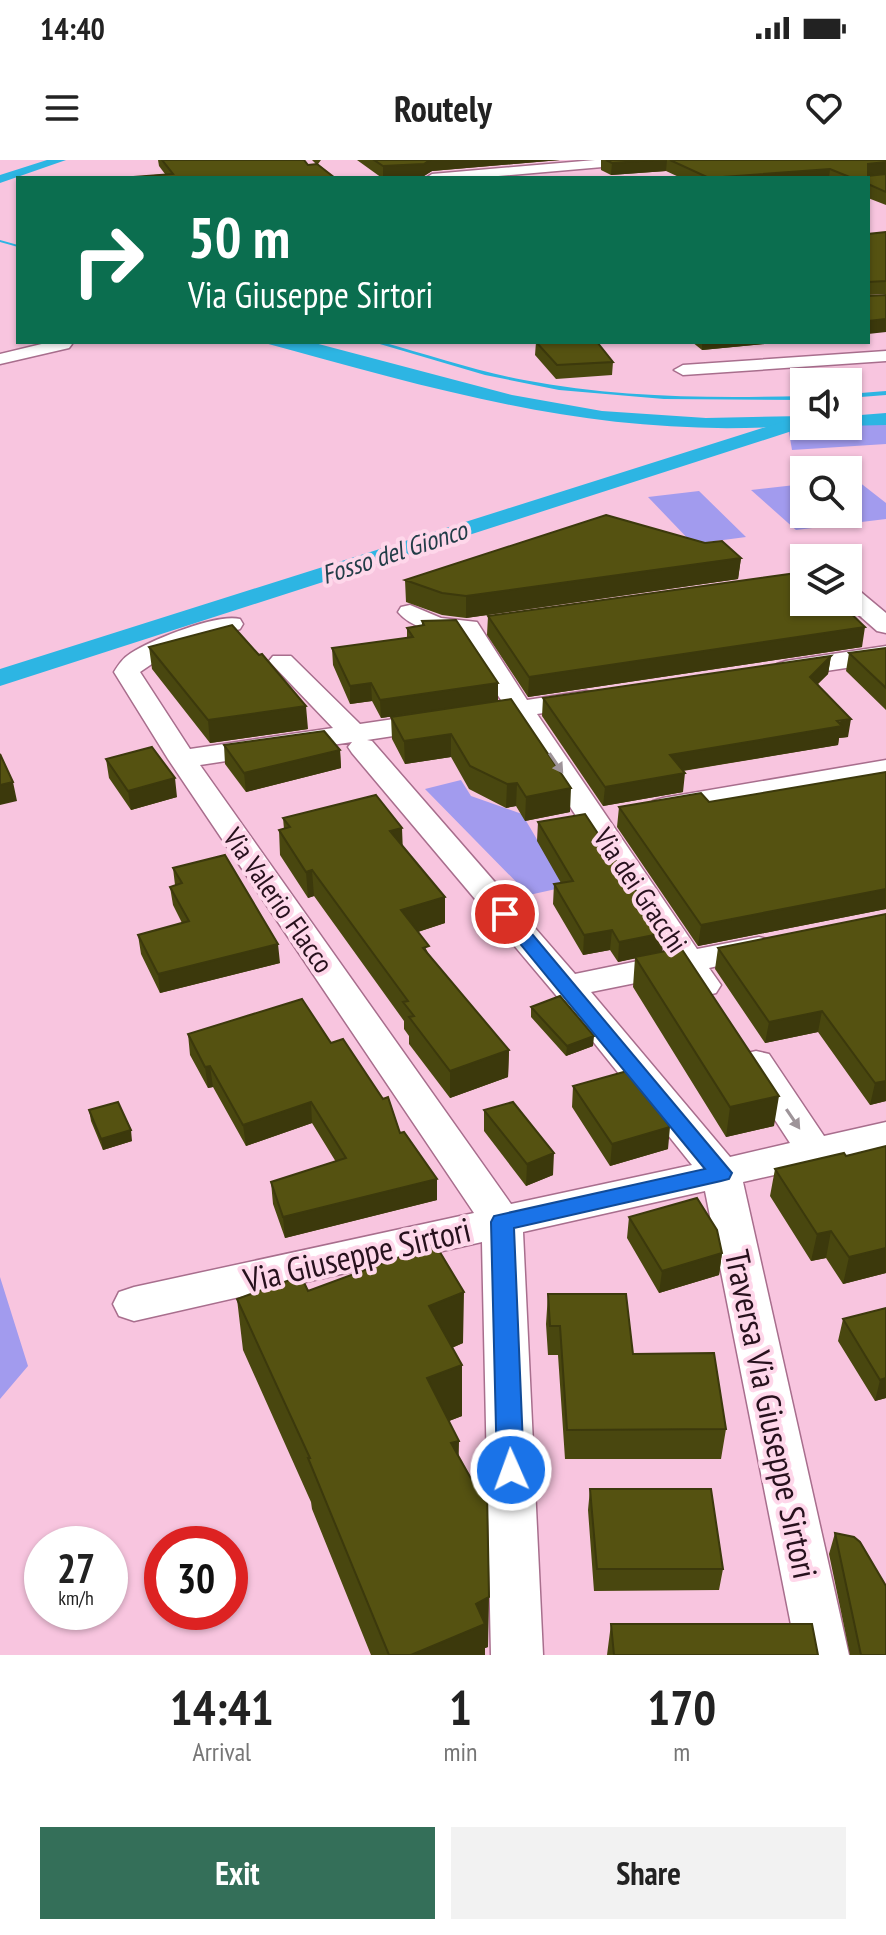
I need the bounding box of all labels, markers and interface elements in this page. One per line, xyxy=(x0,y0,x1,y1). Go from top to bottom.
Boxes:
text: 14:40 xyxy=(40,9,105,48)
text: Routely xyxy=(394,85,492,132)
icon: menu xyxy=(40,86,84,130)
icon: heart xyxy=(802,86,846,130)
text: 50 m xyxy=(188,201,290,273)
icon: right xyxy=(56,208,160,312)
text: Via Giuseppe Sirtori xyxy=(188,271,433,318)
map controls xyxy=(790,368,862,616)
button: sound xyxy=(790,368,862,440)
button: search xyxy=(790,456,862,528)
water label: Fosso del Gionco xyxy=(317,512,473,591)
button: layers xyxy=(790,544,862,616)
one-way arrow xyxy=(548,752,563,773)
street label: Via Valerio Flacco xyxy=(215,819,343,980)
street label: Via dei Gracchi xyxy=(585,820,696,959)
pin xyxy=(471,880,539,948)
icon: arrive xyxy=(483,892,527,936)
one-way arrow xyxy=(785,1108,800,1130)
street label: Via Giuseppe Sirtori xyxy=(238,1207,475,1302)
street label: Traversa Via Giuseppe Sirtori xyxy=(716,1246,828,1582)
position arrow xyxy=(469,1428,553,1512)
speed limit sign: 30 xyxy=(144,1526,248,1630)
text: 27 xyxy=(57,1542,95,1594)
text: km/h xyxy=(58,1585,94,1611)
text: 14:41 xyxy=(170,1676,274,1738)
text: 1 xyxy=(449,1676,472,1738)
text: 170 xyxy=(647,1676,716,1738)
text: Arrival xyxy=(192,1735,251,1768)
text: min xyxy=(443,1735,477,1768)
text: m xyxy=(673,1735,690,1768)
button: Exit xyxy=(40,1827,435,1919)
button: Share xyxy=(451,1827,846,1919)

